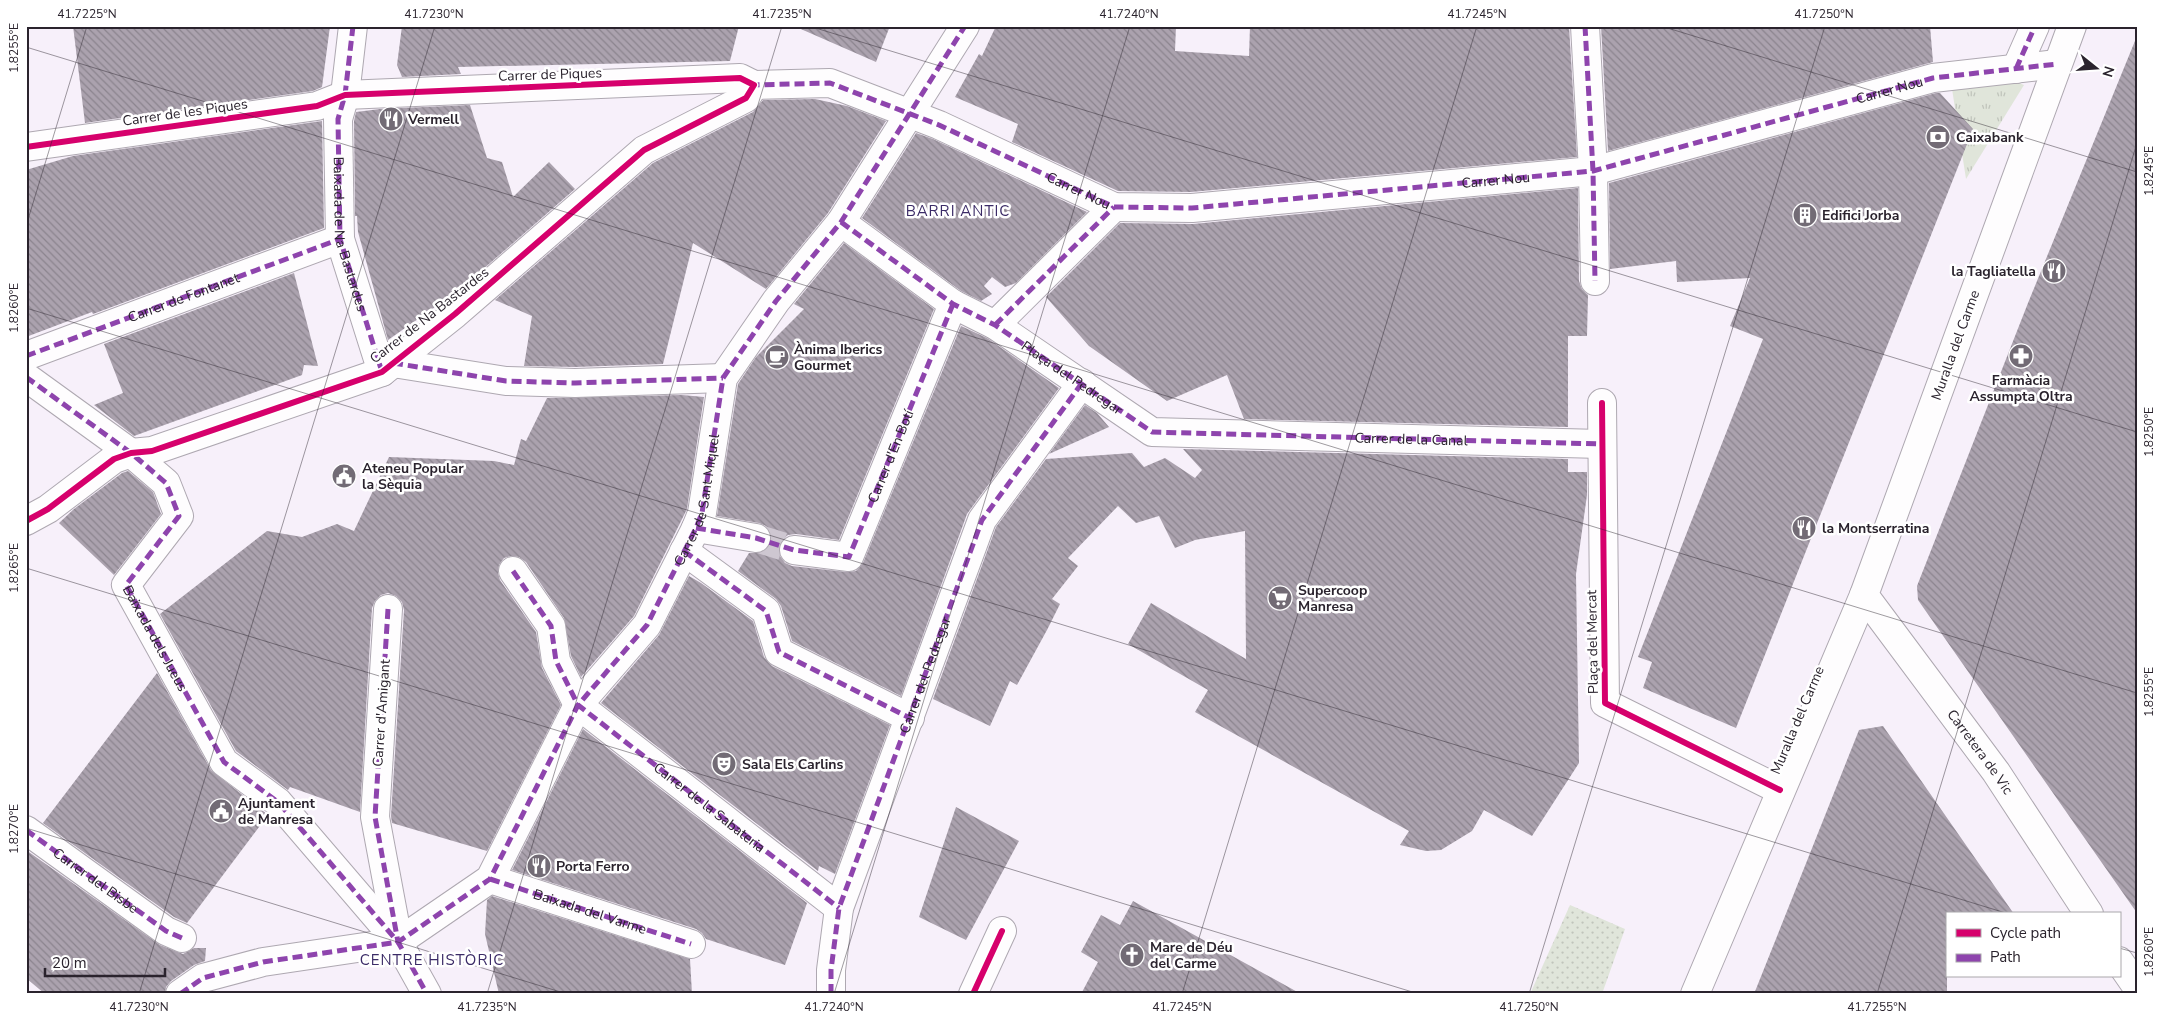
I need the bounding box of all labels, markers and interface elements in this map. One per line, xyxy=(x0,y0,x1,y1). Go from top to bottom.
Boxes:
text: 41.7225°N xyxy=(57,6,117,22)
text: 41.7230°N xyxy=(404,6,464,22)
text: 41.7235°N xyxy=(752,6,812,22)
text: 41.7240°N xyxy=(1099,6,1159,22)
text: 41.7245°N xyxy=(1447,6,1507,22)
text: 41.7250°N xyxy=(1794,6,1854,22)
text: 1.8255°E xyxy=(6,23,22,73)
north arrow xyxy=(2070,42,2120,92)
street label: Carrer de Piques xyxy=(498,63,603,86)
text: N xyxy=(2097,64,2119,79)
street label: Carrer Nou xyxy=(1854,72,1925,109)
street label: Carrer de les Piques xyxy=(121,94,249,131)
restaurant icon: Vermell xyxy=(378,106,404,132)
place label: Vermell xyxy=(407,110,460,129)
bank icon: Caixabank xyxy=(1925,124,1951,150)
place label: Caixabank xyxy=(1956,128,2024,147)
text: 1.8245°E xyxy=(2141,146,2157,196)
street label: Baixada de Na Bastardes xyxy=(329,156,371,314)
street label: Carrer Nou xyxy=(1043,168,1114,214)
street label: Carrer Nou xyxy=(1461,168,1531,193)
district label: BARRI ANTIC xyxy=(906,201,1010,221)
building icon: Edifici Jorba xyxy=(1792,202,1818,228)
place label: Edifici Jorba xyxy=(1822,206,1899,225)
restaurant icon: la Tagliatella xyxy=(2041,258,2067,284)
place label: la Tagliatella xyxy=(1951,262,2036,281)
street label: Carrer de Na Bastardes xyxy=(366,263,493,368)
street label: Carrer de Fontanet xyxy=(125,268,242,327)
text: 1.8260°E xyxy=(6,283,22,333)
street label: Muralla del Carme xyxy=(1927,287,1984,403)
street label: Plaça del Pedregar xyxy=(1017,337,1126,419)
place label: Ànima Iberics Gourmet xyxy=(794,340,882,375)
pharmacy icon: Farmàcia Assumpta Oltra xyxy=(2008,343,2034,369)
cafe icon: Ànima Iberics Gourmet xyxy=(764,344,790,370)
place label: Farmàcia Assumpta Oltra xyxy=(1969,371,2073,406)
street label: Carrer d'En Botí xyxy=(863,406,919,506)
text: 1.8250°E xyxy=(2141,407,2157,457)
street label: Carrer de la Canal xyxy=(1354,428,1469,450)
street label: Carrer de Sant Miquel xyxy=(669,432,724,569)
place label: Ateneu Popular la Sèquia xyxy=(362,459,464,494)
public building icon: Ateneu Popular la Sèquia xyxy=(331,463,357,489)
restaurant icon: la Montserratina xyxy=(1791,515,1817,541)
place label: la Montserratina xyxy=(1822,519,1929,538)
text: 1.8265°E xyxy=(6,543,22,593)
place label: Supercoop Manresa xyxy=(1298,581,1367,616)
street label: Baixada dels Jueus xyxy=(118,582,192,695)
supermarket icon: Supercoop Manresa xyxy=(1267,585,1293,611)
street label: Plaça del Mercat xyxy=(1582,590,1603,694)
street label: Carrer del Pedregar xyxy=(895,614,956,736)
street label: Carrer d'Amigant xyxy=(368,659,395,767)
street label: Muralla del Carme xyxy=(1766,663,1829,777)
text: 1.8255°E xyxy=(2141,667,2157,717)
street label: Carretera de Vic xyxy=(1942,706,2017,799)
theatre icon: Sala Els Carlins xyxy=(711,751,737,777)
place label: Sala Els Carlins xyxy=(742,755,843,774)
street label: Carrer de la Sabateria xyxy=(649,758,769,857)
place label: Ajuntament de Manresa xyxy=(238,794,315,829)
public building icon: Ajuntament de Manresa xyxy=(208,798,234,824)
text: 1.8270°E xyxy=(6,804,22,854)
street label: Carrer del Bisbe xyxy=(49,843,142,918)
restaurant icon: Porta Ferro xyxy=(526,853,552,879)
place label: Porta Ferro xyxy=(556,857,630,876)
street label: Baixada del Varme xyxy=(531,885,649,939)
legend xyxy=(1946,912,2120,978)
text: Cycle path xyxy=(1990,923,2061,943)
text: 1.8260°E xyxy=(2141,927,2157,977)
place label: Mare de Déu del Carme xyxy=(1150,938,1233,973)
church icon: Mare de Déu del Carme xyxy=(1119,942,1145,968)
scale bar xyxy=(45,945,165,977)
text: Path xyxy=(1990,947,2021,967)
district label: CENTRE HISTÒRIC xyxy=(360,949,504,970)
text: 20 m xyxy=(52,953,87,973)
text: 41.7230°N xyxy=(109,999,169,1015)
text: 41.7235°N xyxy=(457,999,517,1015)
text: 41.7240°N xyxy=(804,999,864,1015)
text: 41.7245°N xyxy=(1152,999,1212,1015)
text: 41.7250°N xyxy=(1499,999,1559,1015)
text: 41.7255°N xyxy=(1847,999,1907,1015)

